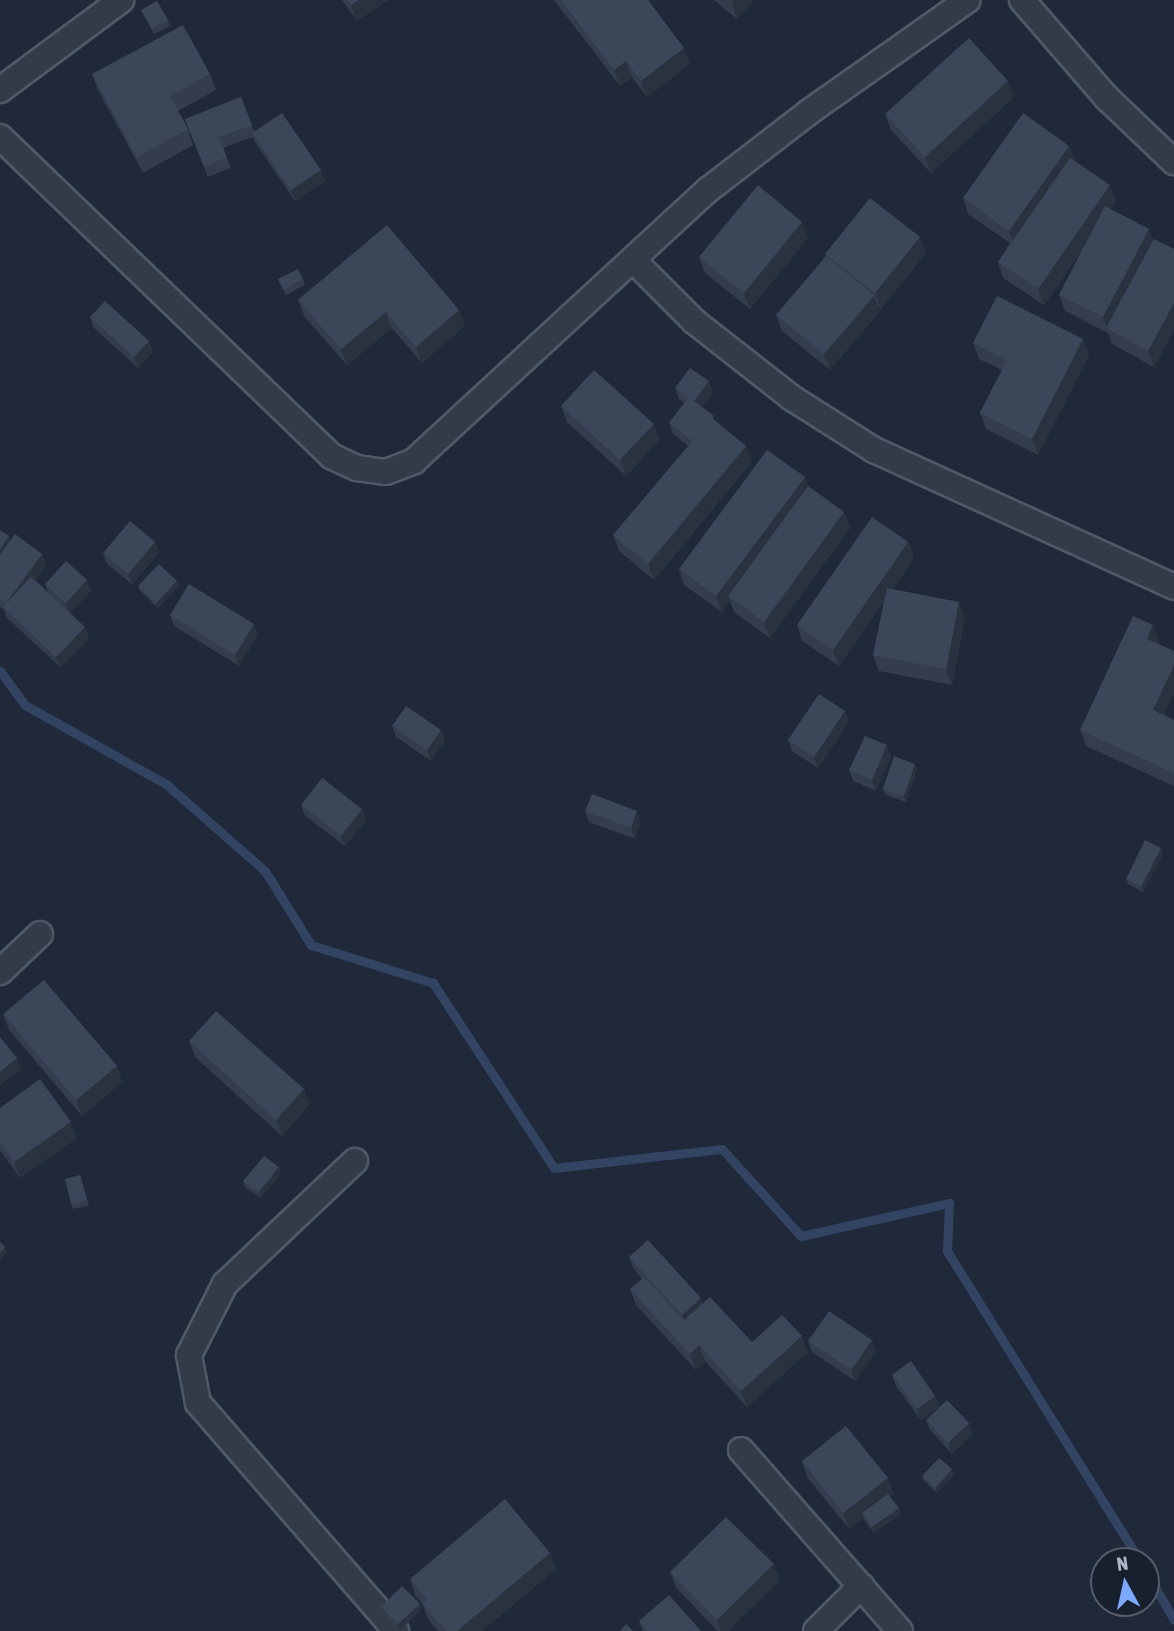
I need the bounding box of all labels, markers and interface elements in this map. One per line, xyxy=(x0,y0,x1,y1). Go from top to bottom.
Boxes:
north arrow xyxy=(1090,1547,1160,1617)
text: N xyxy=(1115,1552,1129,1575)

